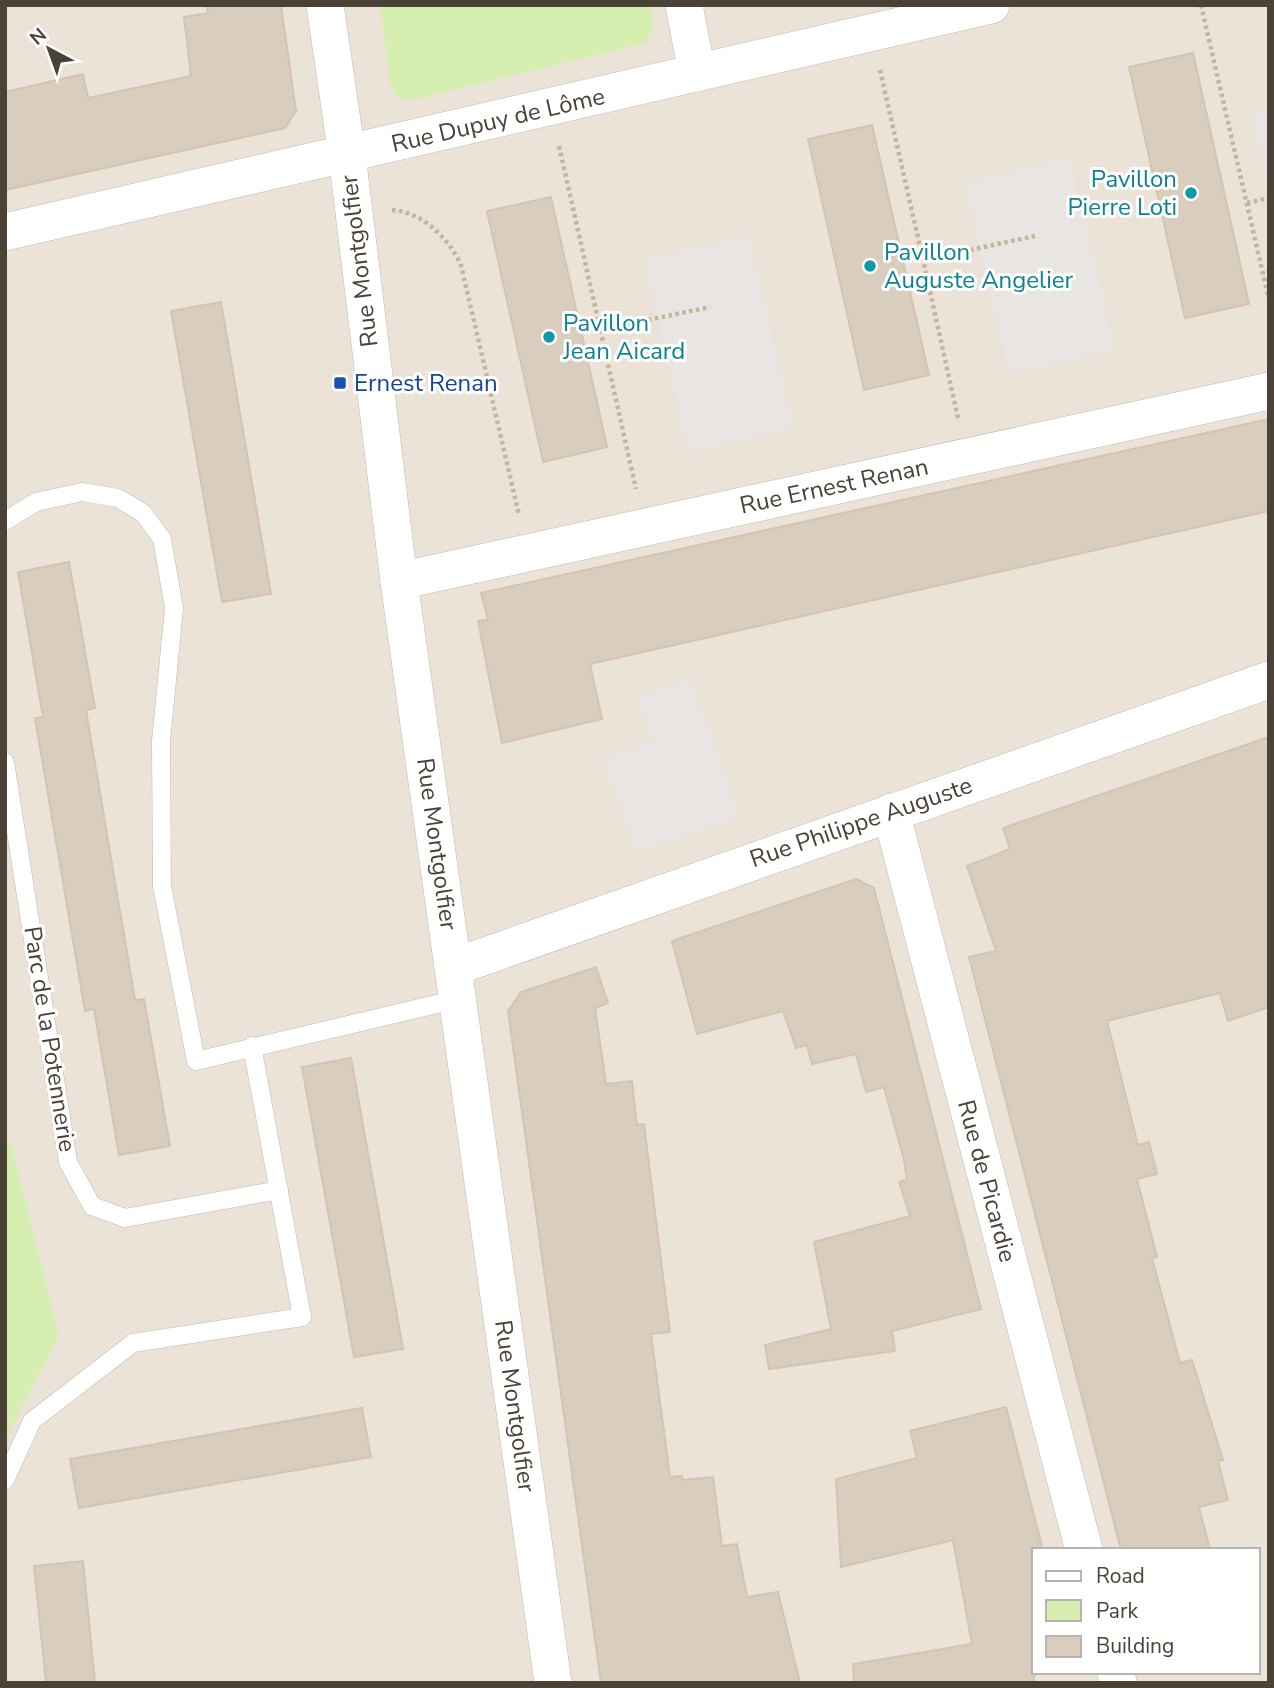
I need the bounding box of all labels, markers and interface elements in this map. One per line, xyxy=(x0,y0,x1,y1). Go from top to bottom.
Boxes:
north arrow xyxy=(14,14,84,84)
text: N xyxy=(25,22,52,51)
street label: Rue Dupuy de Lôme xyxy=(388,80,608,160)
place label: Pavillon Pierre Loti xyxy=(1067,163,1177,223)
street label: Rue Montgolfier xyxy=(333,173,385,349)
marker: Pavillon Pierre Loti xyxy=(1183,185,1199,201)
place label: Pavillon Auguste Angelier xyxy=(884,236,1074,296)
marker: Pavillon Auguste Angelier xyxy=(862,258,878,274)
place label: Pavillon Jean Aicard xyxy=(562,307,685,367)
marker: Pavillon Jean Aicard xyxy=(541,329,557,345)
place label: Ernest Renan xyxy=(354,367,498,399)
marker: Ernest Renan xyxy=(332,375,348,391)
street label: Rue Ernest Renan xyxy=(737,450,931,522)
street label: Rue Montgolfier xyxy=(409,756,465,932)
street label: Rue Philippe Auguste xyxy=(745,769,977,875)
street label: Parc de la Potennerie xyxy=(16,924,84,1154)
street label: Rue de Picardie xyxy=(950,1096,1024,1266)
street label: Rue Montgolfier xyxy=(487,1318,543,1494)
legend xyxy=(1032,1548,1260,1674)
text: Road xyxy=(1096,1562,1145,1590)
text: Park xyxy=(1096,1597,1138,1625)
text: Building xyxy=(1096,1632,1174,1660)

